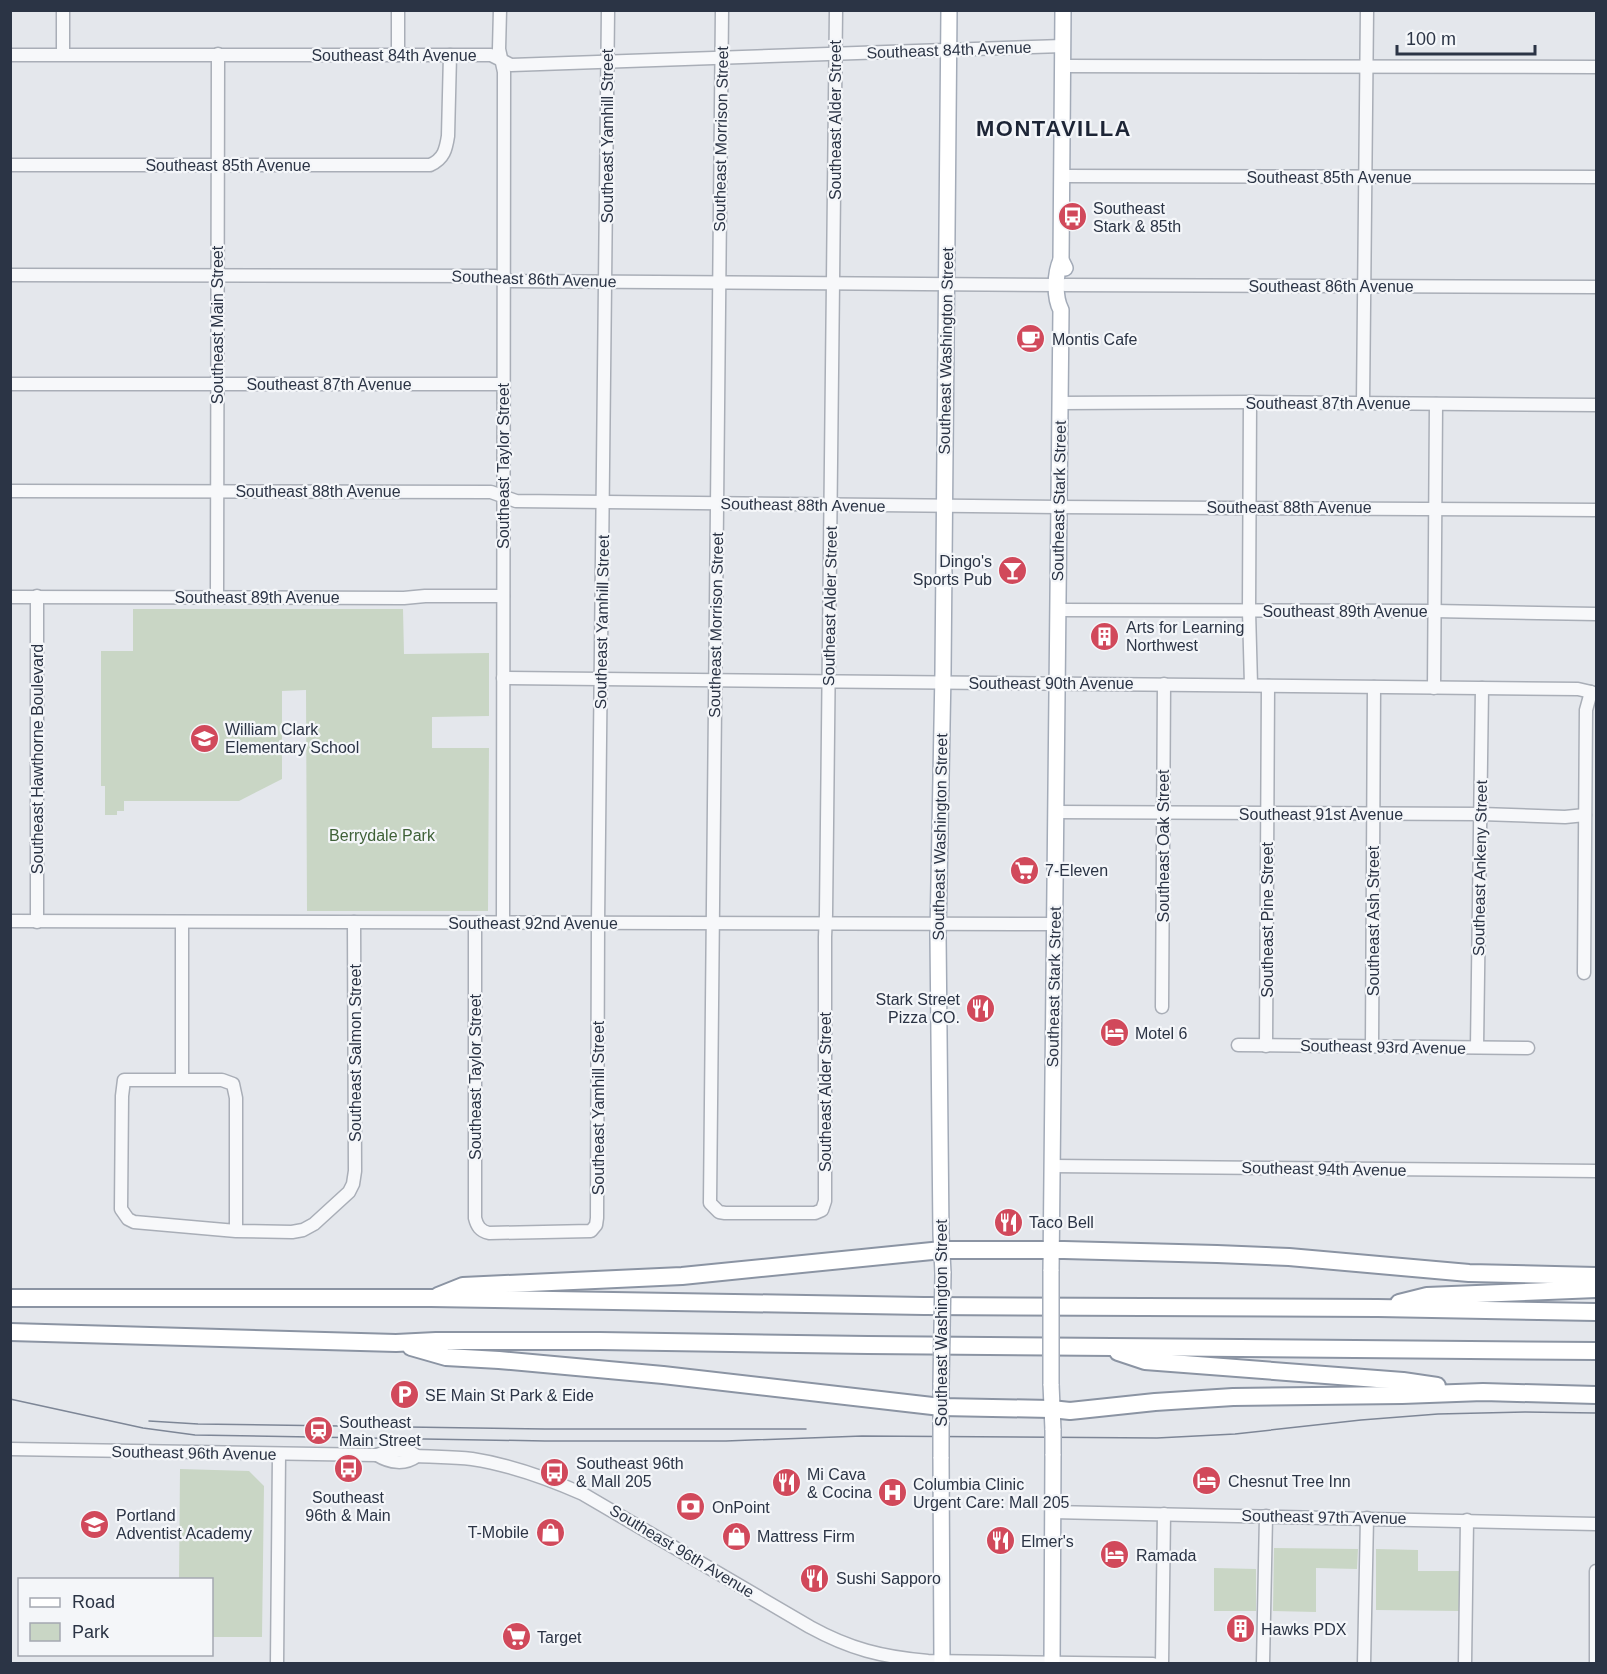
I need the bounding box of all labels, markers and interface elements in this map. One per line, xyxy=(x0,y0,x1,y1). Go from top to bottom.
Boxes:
scale bar xyxy=(1397,18,1535,56)
text: 100 m xyxy=(1406,29,1456,49)
street label: Southeast Alder Street xyxy=(827,39,844,200)
street label: Southeast 84th Avenue xyxy=(866,39,1032,61)
street label: Southeast Morrison Street xyxy=(711,45,731,232)
street label: Southeast 84th Avenue xyxy=(311,47,477,64)
street label: Southeast Yamhill Street xyxy=(599,48,616,223)
district label: MONTAVILLA xyxy=(976,116,1132,141)
street label: Southeast 85th Avenue xyxy=(145,157,311,174)
street label: Southeast 85th Avenue xyxy=(1246,169,1412,186)
place label: Southeast Stark & 85th xyxy=(1093,200,1181,235)
bus stop icon: Southeast Stark & 85th xyxy=(1056,201,1088,233)
street label: Southeast Main Street xyxy=(209,245,226,404)
street label: Southeast Washington Street xyxy=(936,247,956,455)
street label: Southeast 86th Avenue xyxy=(451,268,617,290)
street label: Southeast 86th Avenue xyxy=(1248,278,1414,295)
cafe icon: Montis Cafe xyxy=(1015,323,1047,355)
place label: Montis Cafe xyxy=(1052,331,1137,348)
street label: Southeast 87th Avenue xyxy=(246,376,412,393)
street label: Southeast Taylor Street xyxy=(495,382,512,549)
street label: Southeast 87th Avenue xyxy=(1245,395,1411,412)
street label: Southeast Stark Street xyxy=(1049,420,1069,582)
street label: Southeast 88th Avenue xyxy=(235,483,401,500)
street label: Southeast 88th Avenue xyxy=(720,495,886,515)
street label: Southeast 88th Avenue xyxy=(1206,499,1372,516)
street label: Southeast Alder Street xyxy=(820,525,840,686)
street label: Southeast Morrison Street xyxy=(706,531,726,718)
street label: Southeast Yamhill Street xyxy=(592,534,612,709)
place label: Dingo's Sports Pub xyxy=(913,553,992,588)
bar icon: Dingo's Sports Pub xyxy=(997,554,1029,586)
street label: Southeast 89th Avenue xyxy=(174,589,340,606)
street label: Southeast 89th Avenue xyxy=(1262,603,1428,620)
place label: Arts for Learning Northwest xyxy=(1126,619,1244,654)
building icon: Arts for Learning Northwest xyxy=(1089,620,1121,652)
street label: Southeast Hawthorne Boulevard xyxy=(29,644,46,874)
street label: Southeast 90th Avenue xyxy=(968,675,1134,692)
place label: William Clark Elementary School xyxy=(225,721,359,756)
school or university icon: William Clark Elementary School xyxy=(188,722,220,754)
street label: Southeast Washington Street xyxy=(930,733,950,941)
street label: Southeast Oak Street xyxy=(1155,769,1172,922)
street label: Southeast Ankeny Street xyxy=(1470,779,1490,956)
street label: Southeast 91st Avenue xyxy=(1239,806,1403,823)
park label: Berrydale Park xyxy=(329,827,436,844)
street label: Southeast Pine Street xyxy=(1259,842,1276,998)
street label: Southeast Ash Street xyxy=(1365,845,1382,996)
supermarket icon: 7-Eleven xyxy=(1008,854,1040,886)
place label: 7-Eleven xyxy=(1045,862,1108,879)
street label: Southeast Stark Street xyxy=(1044,906,1064,1068)
street label: Southeast 92nd Avenue xyxy=(448,915,618,932)
street label: Southeast Salmon Street xyxy=(347,964,364,1142)
place label: Stark Street Pizza CO. xyxy=(876,991,961,1026)
restaurant icon: Stark Street Pizza CO. xyxy=(965,992,997,1024)
street label: Southeast Taylor Street xyxy=(467,993,484,1160)
street label: Southeast Alder Street xyxy=(817,1011,834,1172)
hotel icon: Motel 6 xyxy=(1098,1017,1130,1049)
street label: Southeast Yamhill Street xyxy=(590,1020,607,1195)
place label: Motel 6 xyxy=(1135,1025,1188,1042)
street label: Southeast 93rd Avenue xyxy=(1300,1037,1466,1057)
street label: Southeast 94th Avenue xyxy=(1241,1159,1407,1179)
restaurant icon: Taco Bell xyxy=(992,1206,1024,1238)
place label: Taco Bell xyxy=(1029,1214,1094,1231)
street label: Southeast Washington Street xyxy=(933,1219,950,1427)
parking icon: SE Main St Park & Eide xyxy=(388,1379,420,1411)
place label: SE Main St Park & Eide xyxy=(425,1387,594,1404)
place label: Southeast Main Street xyxy=(339,1414,421,1449)
station icon: Southeast Main Street xyxy=(302,1415,334,1447)
street label: Southeast 96th Avenue xyxy=(111,1443,277,1463)
bus stop icon: Southeast 96th & Main xyxy=(332,1453,364,1485)
place label: Southeast 96th & Mall 205 xyxy=(576,1455,684,1490)
bus stop icon: Southeast 96th & Mall 205 xyxy=(539,1456,571,1488)
hotel icon: Chesnut Tree Inn xyxy=(1191,1465,1223,1497)
place label: Mi Cava & Cocina xyxy=(807,1466,872,1501)
restaurant icon: Mi Cava & Cocina xyxy=(770,1467,802,1499)
place label: Chesnut Tree Inn xyxy=(1228,1473,1351,1490)
place label: Columbia Clinic Urgent Care: Mall 205 xyxy=(913,1476,1070,1511)
hospital icon: Columbia Clinic Urgent Care: Mall 205 xyxy=(876,1477,908,1509)
place label: Southeast 96th & Main xyxy=(305,1489,391,1524)
bank icon: OnPoint xyxy=(675,1491,707,1523)
place label: OnPoint xyxy=(712,1499,770,1516)
street label: Southeast 96th Avenue xyxy=(607,1501,757,1601)
place label: Portland Adventist Academy xyxy=(116,1507,252,1542)
street label: Southeast 97th Avenue xyxy=(1241,1507,1407,1527)
school or university icon: Portland Adventist Academy xyxy=(79,1508,111,1540)
shop icon: T-Mobile xyxy=(534,1516,566,1548)
shop icon: Mattress Firm xyxy=(720,1520,752,1552)
place label: T-Mobile xyxy=(468,1524,529,1541)
restaurant icon: Elmer's xyxy=(984,1525,1016,1557)
place label: Mattress Firm xyxy=(757,1528,855,1545)
place label: Elmer's xyxy=(1021,1533,1074,1550)
hotel icon: Ramada xyxy=(1099,1539,1131,1571)
place label: Ramada xyxy=(1136,1547,1197,1564)
restaurant icon: Sushi Sapporo xyxy=(799,1562,831,1594)
place label: Sushi Sapporo xyxy=(836,1570,941,1587)
legend xyxy=(18,1578,213,1656)
text: Road xyxy=(72,1592,115,1612)
building icon: Hawks PDX xyxy=(1224,1613,1256,1645)
supermarket icon: Target xyxy=(500,1621,532,1653)
place label: Hawks PDX xyxy=(1261,1621,1347,1638)
text: Park xyxy=(72,1622,110,1642)
place label: Target xyxy=(537,1629,582,1646)

